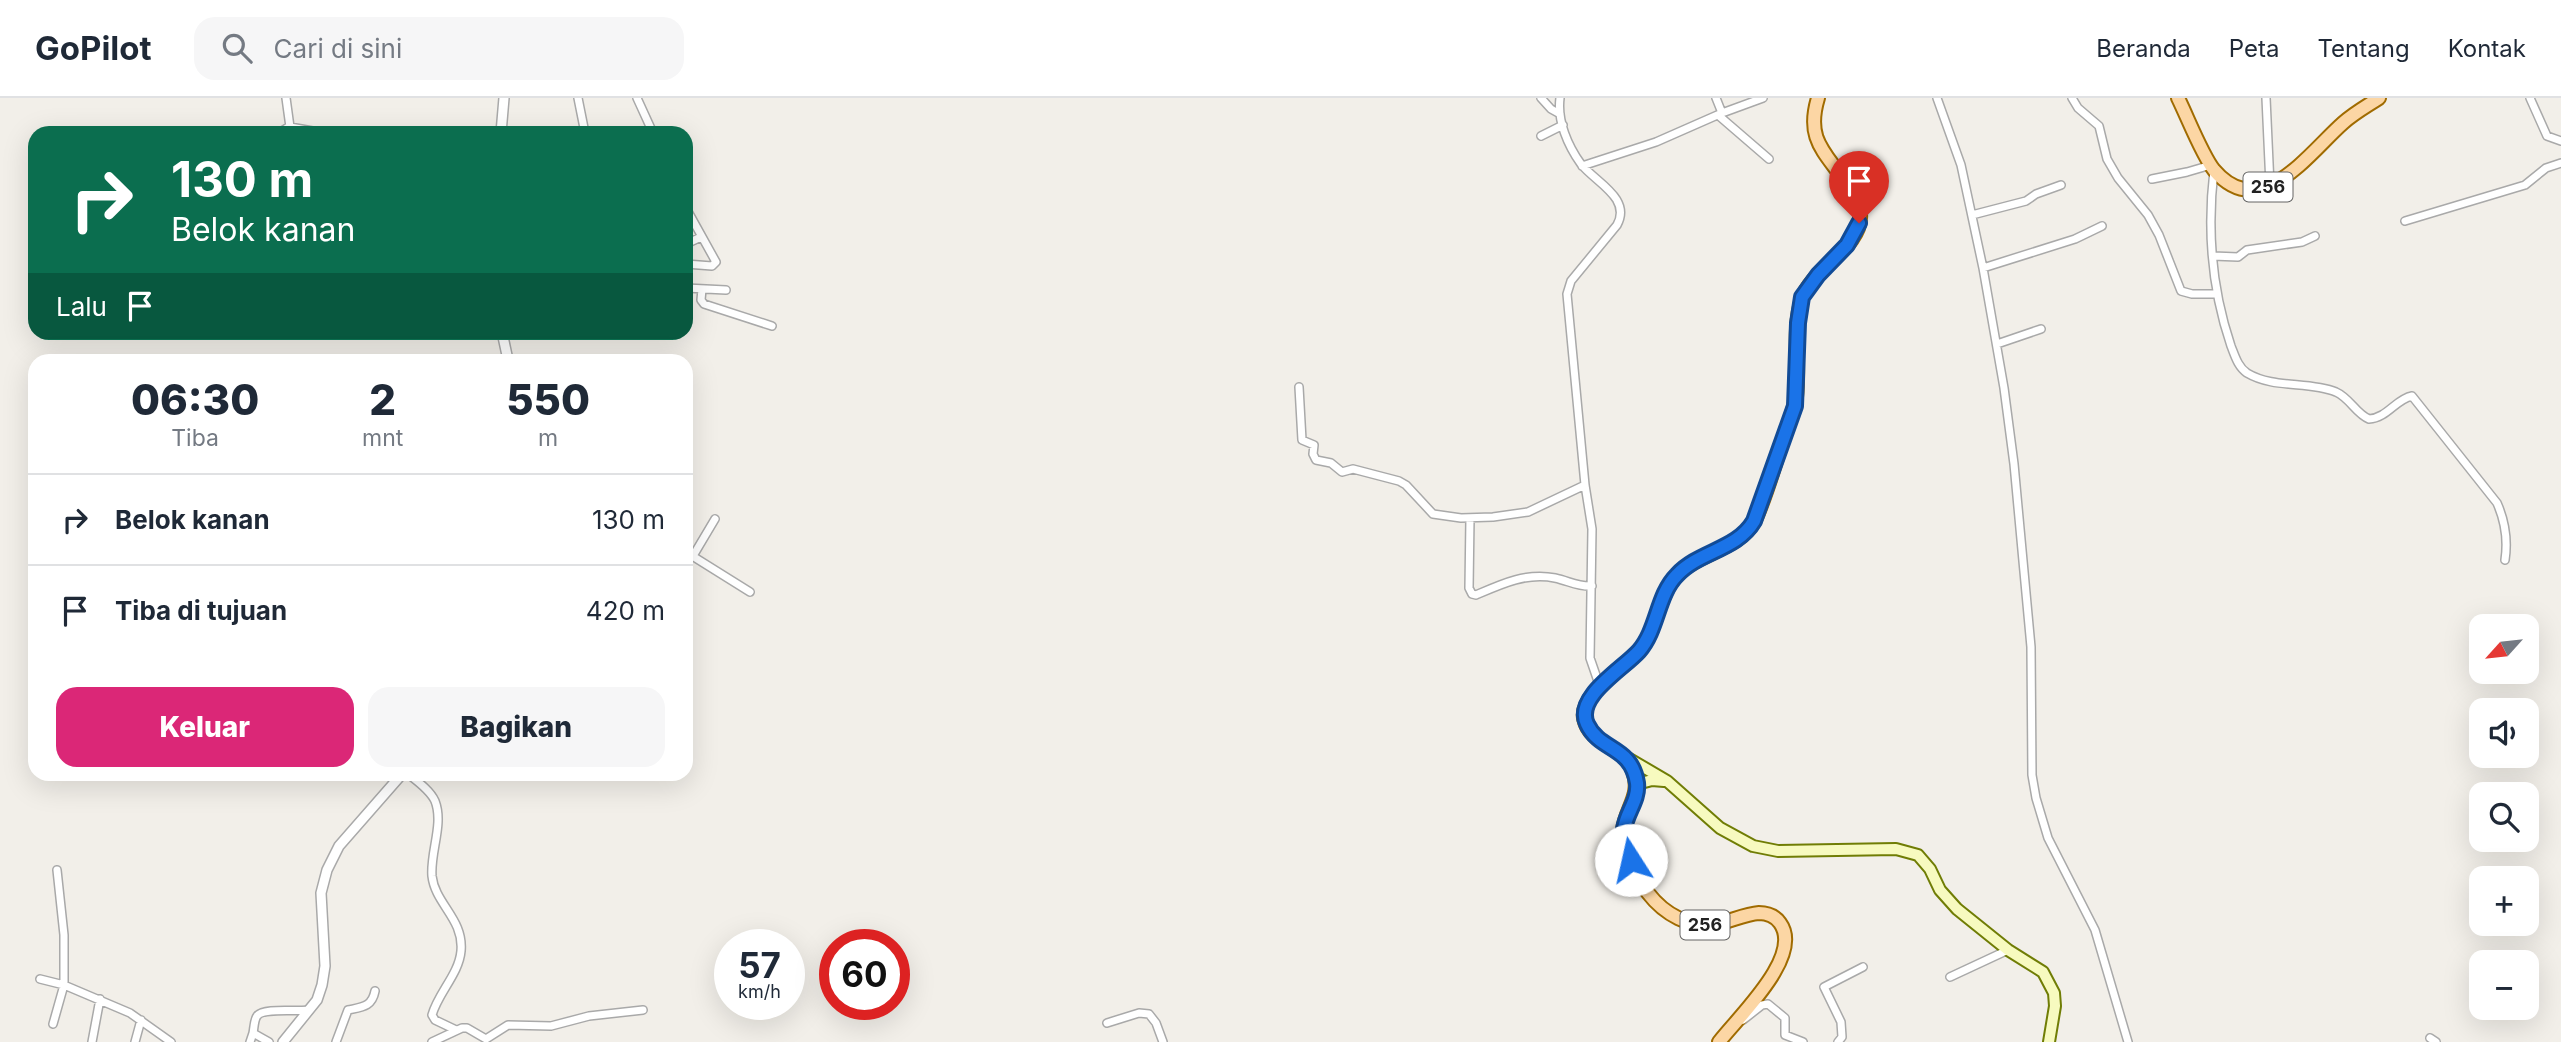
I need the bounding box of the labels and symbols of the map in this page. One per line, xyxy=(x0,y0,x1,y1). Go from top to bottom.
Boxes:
pin xyxy=(1829,151,1889,223)
road number: 256 xyxy=(2244,172,2292,202)
north arrow xyxy=(2469,614,2539,684)
position arrow xyxy=(1594,823,1668,897)
road number: 256 xyxy=(1680,910,1730,940)
speed limit sign: 60 xyxy=(819,929,910,1020)

